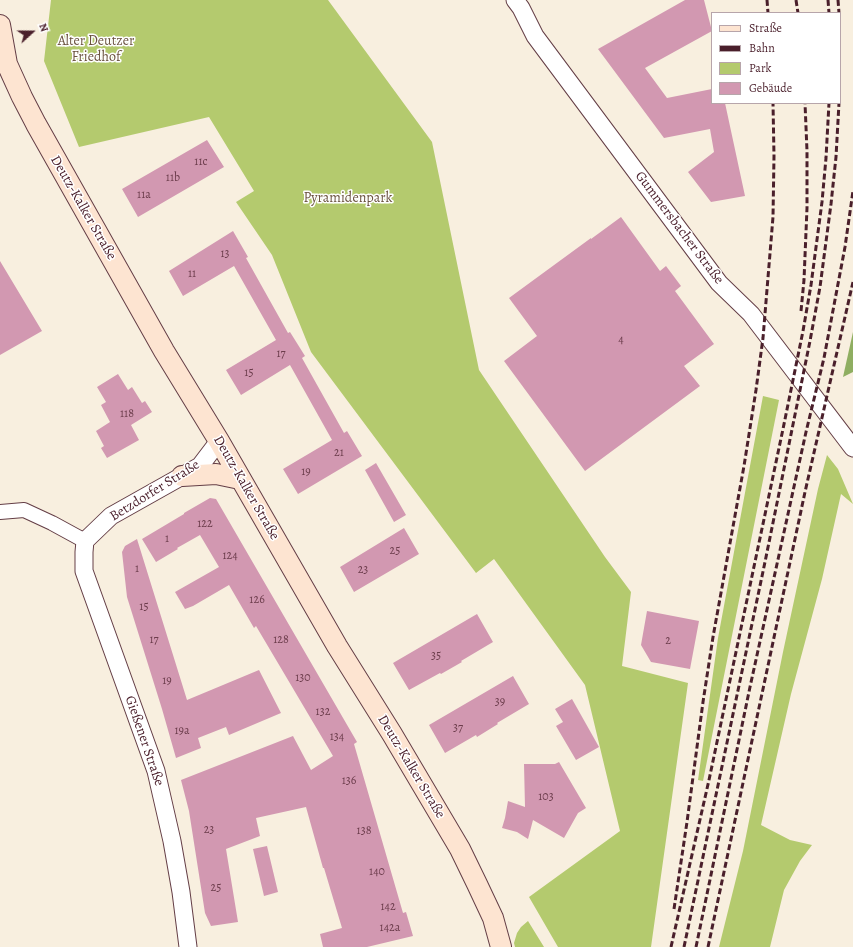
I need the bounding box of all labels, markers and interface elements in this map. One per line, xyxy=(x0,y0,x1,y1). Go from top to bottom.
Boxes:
north arrow xyxy=(12,12,52,52)
legend xyxy=(711,12,841,104)
text: Straße xyxy=(749,20,782,36)
text: N xyxy=(35,21,52,34)
park label: Alter Deutzer Friedhof xyxy=(58,34,134,66)
text: Bahn xyxy=(749,40,775,56)
text: Park xyxy=(749,60,772,76)
text: Gebäude xyxy=(749,80,792,96)
street label: Deutz-Kalker Straße xyxy=(46,153,120,263)
house number: 11c xyxy=(194,155,208,169)
street label: Gummersbacher Straße xyxy=(631,168,727,288)
house number: 11b xyxy=(166,171,180,185)
house number: 11a xyxy=(137,188,151,202)
park label: Pyramidenpark xyxy=(303,191,393,207)
house number: 13 xyxy=(220,247,230,261)
house number: 11 xyxy=(188,267,196,281)
house number: 4 xyxy=(618,333,624,347)
house number: 17 xyxy=(276,347,286,361)
house number: 15 xyxy=(244,366,254,380)
house number: 118 xyxy=(120,407,134,421)
street label: Deutz-Kalker Straße xyxy=(209,433,283,543)
house number: 21 xyxy=(334,446,344,460)
street label: Betzdorfer Straße xyxy=(107,457,203,525)
house number: 19 xyxy=(301,465,311,479)
house number: 122 xyxy=(197,517,213,531)
house number: 1 xyxy=(165,532,169,546)
house number: 25 xyxy=(390,544,400,558)
house number: 124 xyxy=(222,549,238,563)
house number: 1 xyxy=(135,562,139,576)
house number: 23 xyxy=(358,563,368,577)
house number: 126 xyxy=(249,593,265,607)
house number: 15 xyxy=(139,600,149,614)
house number: 17 xyxy=(149,633,159,647)
house number: 128 xyxy=(273,633,289,647)
house number: 2 xyxy=(665,634,671,648)
house number: 35 xyxy=(431,649,441,663)
house number: 130 xyxy=(295,671,311,685)
house number: 19 xyxy=(162,674,172,688)
street label: Gießener Straße xyxy=(121,694,167,788)
house number: 39 xyxy=(495,695,505,709)
house number: 132 xyxy=(316,705,330,719)
street label: Deutz-Kalker Straße xyxy=(374,712,448,822)
house number: 37 xyxy=(453,721,463,735)
house number: 19a xyxy=(174,724,190,738)
house number: 134 xyxy=(330,730,344,744)
house number: 136 xyxy=(342,774,356,788)
house number: 103 xyxy=(538,790,554,804)
house number: 23 xyxy=(204,823,214,837)
house number: 138 xyxy=(357,824,371,838)
house number: 140 xyxy=(369,865,385,879)
house number: 25 xyxy=(211,881,221,895)
house number: 142 xyxy=(380,900,396,914)
house number: 142a xyxy=(380,921,400,935)

